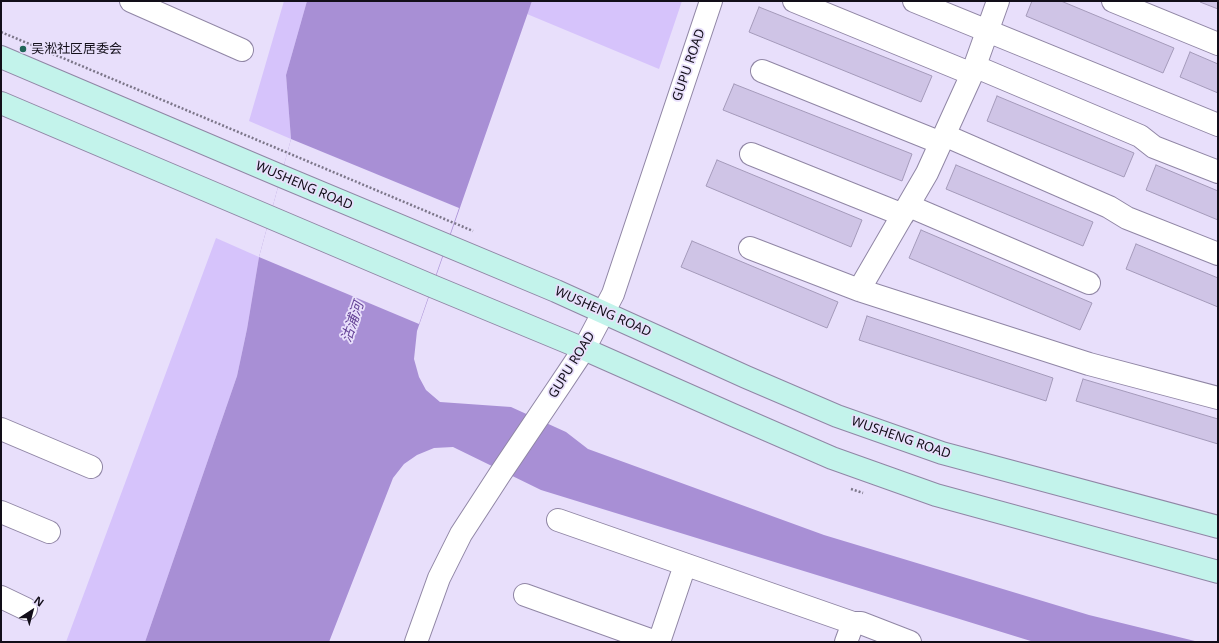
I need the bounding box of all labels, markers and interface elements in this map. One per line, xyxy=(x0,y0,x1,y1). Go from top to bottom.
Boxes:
street label: GUPU ROAD xyxy=(669,27,709,103)
place label: 吴淞社区居委会 xyxy=(31,41,122,57)
marker: 吴淞社区居委会 xyxy=(18,44,28,54)
street label: WUSHENG ROAD xyxy=(253,158,355,214)
street label: WUSHENG ROAD xyxy=(552,284,654,340)
water label: 沽浦河 xyxy=(338,299,368,345)
street label: GUPU ROAD xyxy=(545,329,599,401)
street label: WUSHENG ROAD xyxy=(849,414,953,462)
north arrow xyxy=(12,591,52,631)
text: N xyxy=(31,592,47,610)

